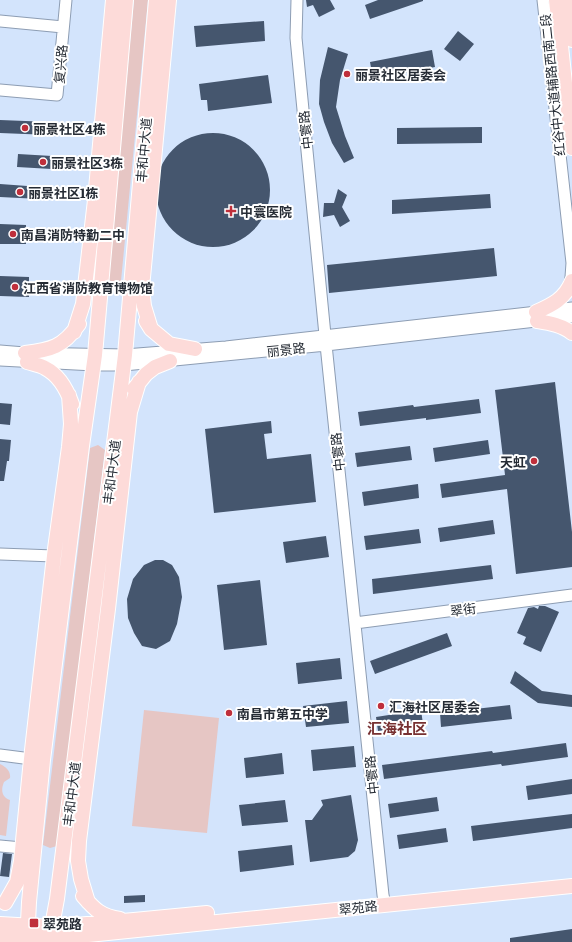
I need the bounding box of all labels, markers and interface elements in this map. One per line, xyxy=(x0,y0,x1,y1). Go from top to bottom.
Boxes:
street label: 红谷中大道辅路西南二段 xyxy=(535,13,569,157)
street label: 复兴路 xyxy=(49,44,71,84)
place label: 丽景社区居委会 xyxy=(355,65,446,84)
marker: 丽景社区居委会 xyxy=(342,69,352,79)
street label: 中寰路 xyxy=(294,110,316,150)
street label: 丰和中大道 xyxy=(131,117,155,183)
place label: 丽景社区4栋 xyxy=(33,119,106,138)
marker: 丽景社区4栋 xyxy=(20,123,30,133)
place label: 丽景社区3栋 xyxy=(51,153,123,172)
marker: 丽景社区3栋 xyxy=(38,157,48,167)
place label: 丽景社区1栋 xyxy=(28,183,98,202)
marker: 丽景社区1栋 xyxy=(15,187,25,197)
place label: 中寰医院 xyxy=(240,202,292,221)
marker: 中寰医院 xyxy=(225,205,237,217)
place label: 南昌消防特勤二中 xyxy=(21,225,125,244)
marker: 南昌消防特勤二中 xyxy=(8,229,18,239)
place label: 江西省消防教育博物馆 xyxy=(23,278,153,297)
marker: 江西省消防教育博物馆 xyxy=(10,282,20,292)
street label: 丽景路 xyxy=(266,338,306,360)
street label: 中寰路 xyxy=(326,432,348,472)
street label: 丰和中大道 xyxy=(98,439,124,505)
place label: 天虹 xyxy=(500,452,526,471)
marker: 天虹 xyxy=(529,456,539,466)
street label: 翠街 xyxy=(449,598,477,620)
place label: 汇海社区居委会 xyxy=(389,697,480,716)
marker: 汇海社区居委会 xyxy=(376,701,386,711)
place label: 南昌市第五中学 xyxy=(237,704,328,723)
marker: 南昌市第五中学 xyxy=(224,708,234,718)
district label: 汇海社区 xyxy=(367,716,427,739)
street label: 中寰路 xyxy=(360,755,382,795)
street label: 丰和中大道 xyxy=(58,761,84,827)
street label: 翠苑路 xyxy=(338,896,378,918)
place label: 翠苑路 xyxy=(43,914,82,933)
marker: 翠苑路 xyxy=(28,917,40,929)

